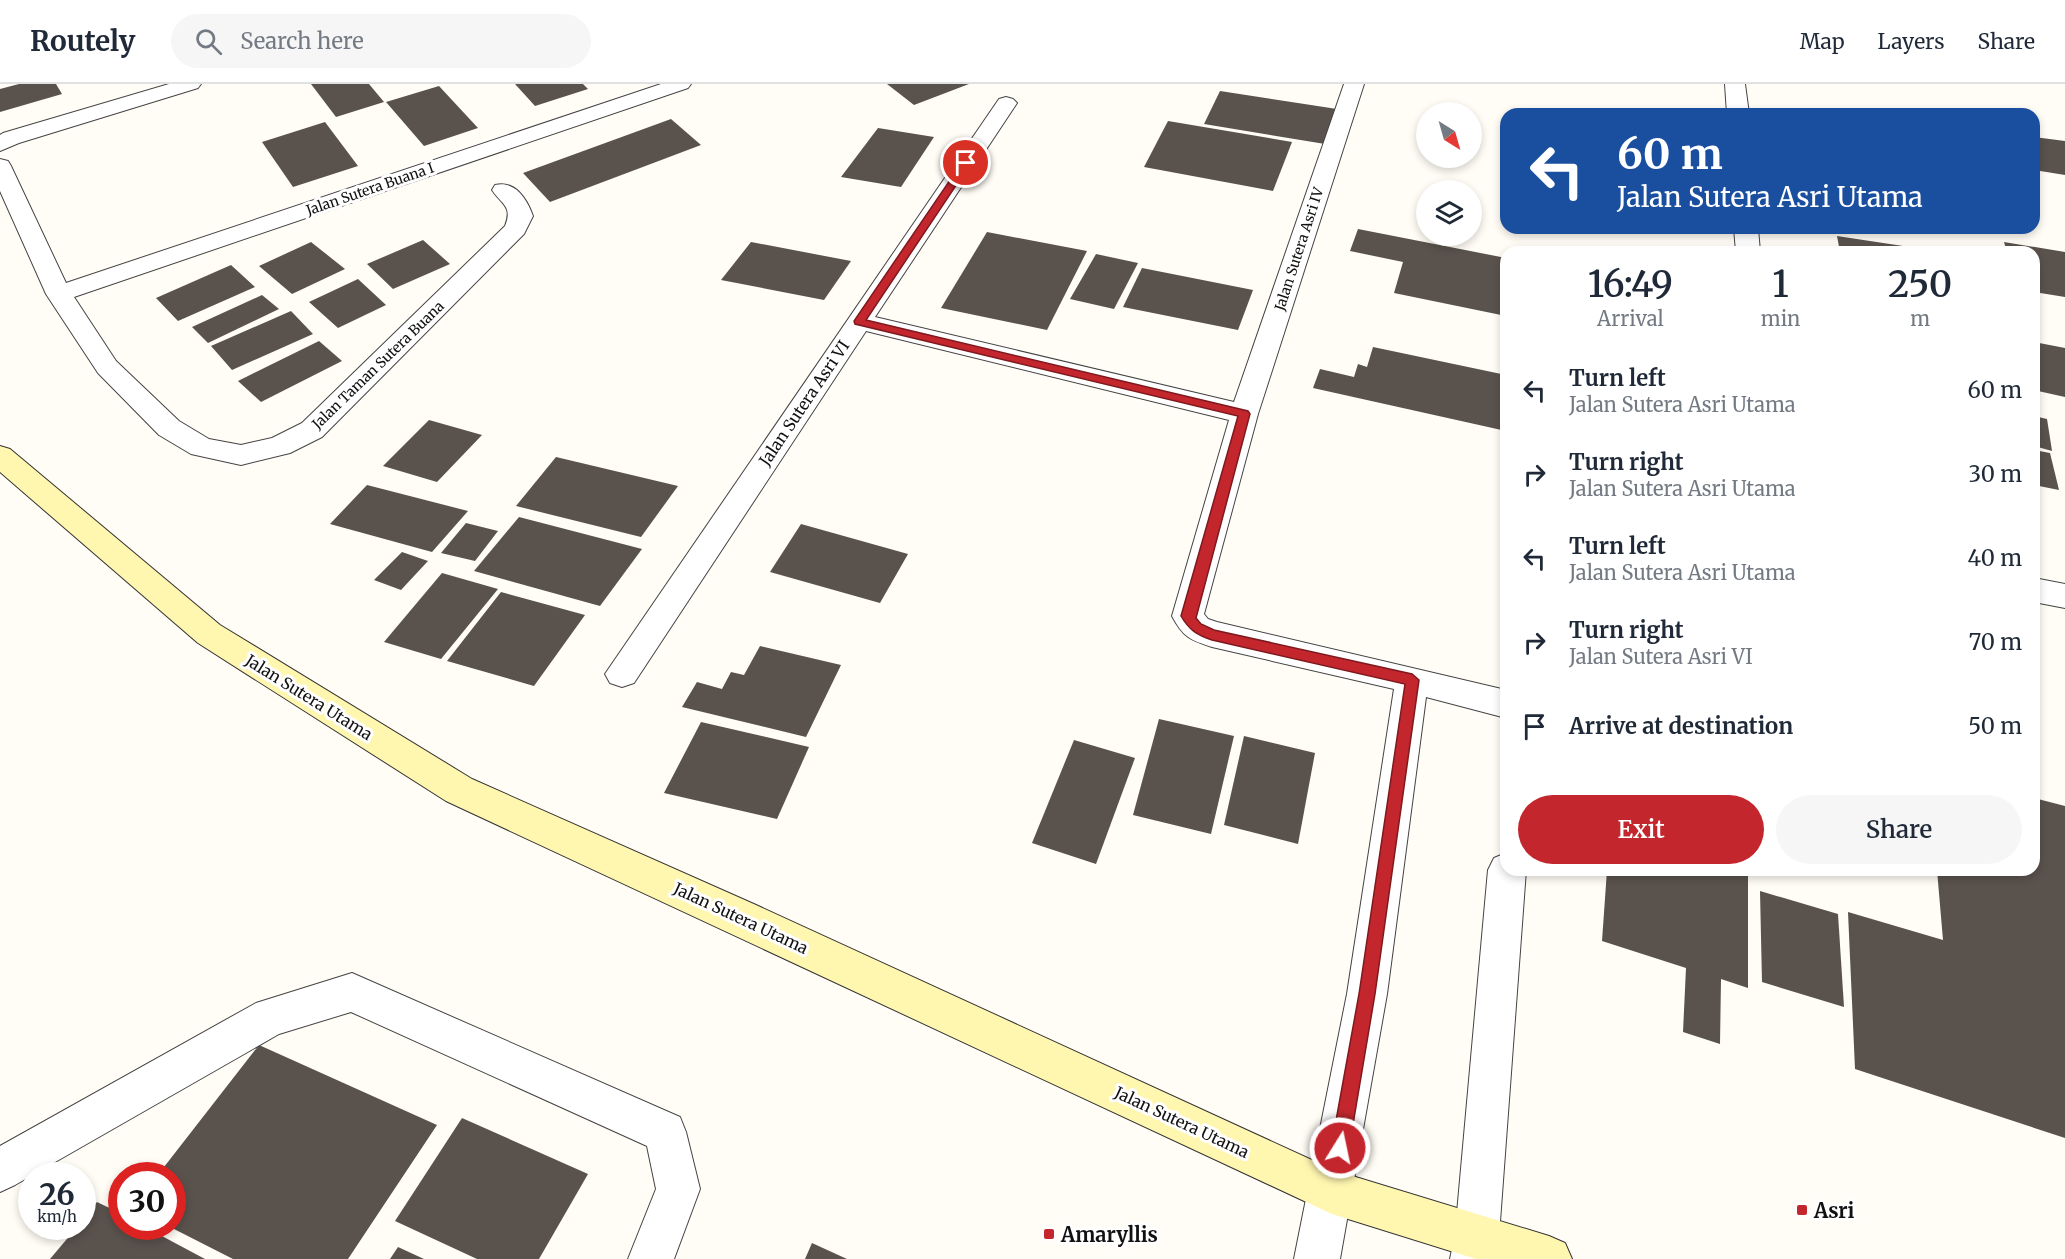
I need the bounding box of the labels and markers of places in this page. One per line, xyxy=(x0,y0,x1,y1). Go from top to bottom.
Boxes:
pin xyxy=(940,137,991,188)
place label: Asri xyxy=(1813,1198,1855,1223)
marker: Asri xyxy=(1795,1203,1809,1217)
place label: Amaryllis xyxy=(1060,1222,1158,1247)
marker: Amaryllis xyxy=(1042,1227,1056,1241)

